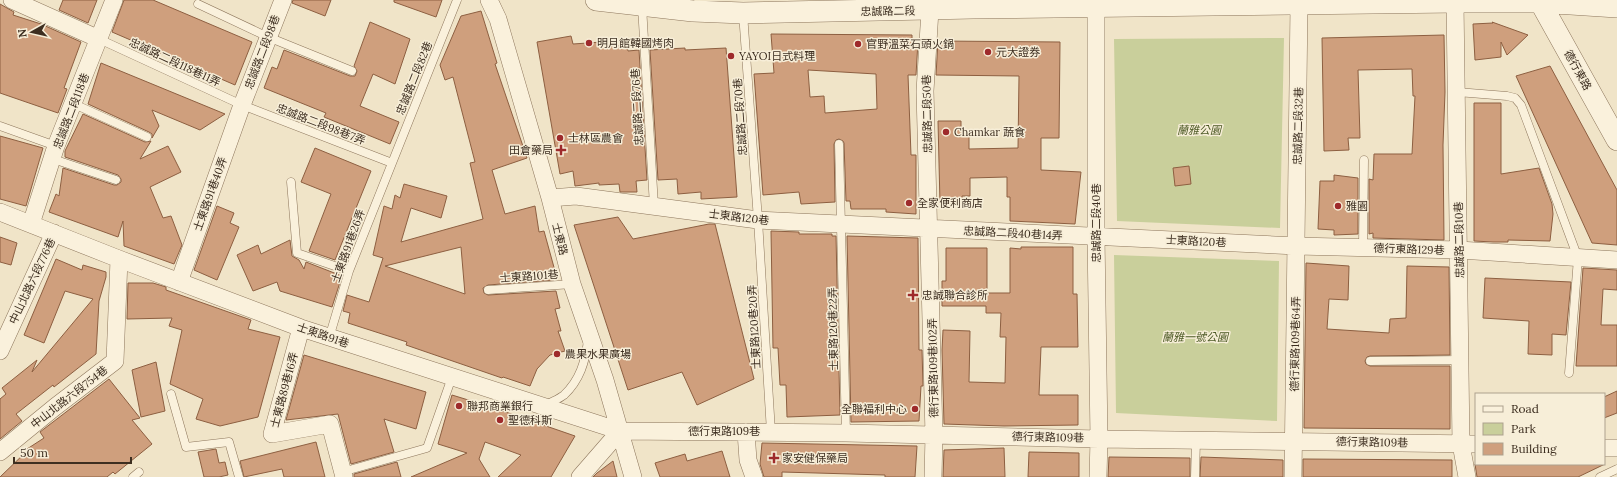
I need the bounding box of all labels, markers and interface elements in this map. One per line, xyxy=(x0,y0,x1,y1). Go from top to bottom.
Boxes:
street label: 忠誠路二段 xyxy=(860,4,916,18)
north arrow xyxy=(12,12,52,52)
street label: 忠誠路二段98巷 xyxy=(241,13,283,91)
text: N xyxy=(15,28,30,39)
street label: 忠誠路二段118巷11弄 xyxy=(127,35,223,89)
place label: 明月館韓國烤肉 xyxy=(597,36,674,50)
place label: 官野溫菜石頭火鍋 xyxy=(866,37,954,51)
marker: 明月館韓國烤肉 xyxy=(584,38,594,48)
street label: 忠誠路二段82巷 xyxy=(393,39,435,117)
marker: 官野溫菜石頭火鍋 xyxy=(853,39,863,49)
place label: 元大證券 xyxy=(996,45,1040,59)
marker: 元大證券 xyxy=(983,47,993,57)
street label: 德行東路 xyxy=(1561,47,1595,93)
place label: YAYOI日式料理 xyxy=(738,49,815,63)
marker: YAYOI日式料理 xyxy=(726,51,736,61)
street label: 忠誠路二段76巷 xyxy=(628,68,646,146)
street label: 忠誠路二段118巷 xyxy=(50,71,92,151)
street label: 忠誠路二段50巷 xyxy=(919,74,935,154)
street label: 忠誠路二段70巷 xyxy=(730,78,750,156)
street label: 忠誠路二段32巷 xyxy=(1290,87,1306,165)
street label: 忠誠路二段98巷7弄 xyxy=(274,101,368,147)
park label: 蘭雅公園 xyxy=(1177,123,1223,137)
place label: Chamkar 蔬食 xyxy=(954,125,1025,139)
marker: Chamkar 蔬食 xyxy=(941,127,951,137)
place label: 士林區農會 xyxy=(568,131,623,145)
marker: 士林區農會 xyxy=(555,133,565,143)
place label: 田倉藥局 xyxy=(509,143,553,157)
marker: 田倉藥局 xyxy=(556,145,566,155)
street label: 士東路91巷40弄 xyxy=(190,155,230,233)
street label: 忠誠路二段40巷 xyxy=(1089,184,1103,262)
place label: 全家便利商店 xyxy=(917,196,983,210)
marker: 全家便利商店 xyxy=(904,198,914,208)
place label: 雅園 xyxy=(1346,199,1368,213)
marker: 雅園 xyxy=(1333,201,1343,211)
street label: 忠誠路二段10巷 xyxy=(1451,201,1467,279)
street label: 士東路120巷 xyxy=(708,206,770,228)
street label: 士東路91巷26弄 xyxy=(328,207,368,285)
street label: 士東路 xyxy=(549,221,571,257)
street label: 忠誠路二段40巷14弄 xyxy=(963,223,1063,243)
street label: 士東路120巷 xyxy=(1165,232,1227,250)
street label: 中山北路六段776巷 xyxy=(6,236,58,326)
street label: 德行東路129巷 xyxy=(1373,241,1445,257)
street label: 士東路101巷 xyxy=(499,267,559,285)
street label: 士東路120巷20弄 xyxy=(745,284,763,370)
street label: 士東路120巷22弄 xyxy=(825,287,841,371)
place label: 忠誠聯合診所 xyxy=(922,288,988,302)
marker: 忠誠聯合診所 xyxy=(907,289,919,301)
street label: 德行東路109巷64弄 xyxy=(1287,296,1303,392)
street label: 德行東路109巷102弄 xyxy=(925,318,941,418)
street label: 士東路91巷 xyxy=(295,320,351,350)
park label: 蘭雅一號公園 xyxy=(1162,330,1230,344)
place label: 農果水果廣場 xyxy=(565,347,631,361)
marker: 農果水果廣場 xyxy=(552,349,562,359)
street label: 士東路89巷16弄 xyxy=(267,351,301,429)
street label: 中山北路六段754巷 xyxy=(28,363,110,431)
legend xyxy=(1475,393,1605,465)
place label: 聯邦商業銀行 xyxy=(467,399,533,413)
marker: 聯邦商業銀行 xyxy=(454,401,464,411)
text: Road xyxy=(1511,401,1539,416)
place label: 全聯福利中心 xyxy=(841,402,907,416)
marker: 全聯福利中心 xyxy=(910,404,920,414)
place label: 聖德科斯 xyxy=(508,413,552,427)
marker: 聖德科斯 xyxy=(495,415,505,425)
text: Park xyxy=(1511,421,1537,436)
street label: 德行東路109巷 xyxy=(688,424,760,438)
street label: 德行東路109巷 xyxy=(1012,429,1084,445)
street label: 德行東路109巷 xyxy=(1336,434,1408,450)
scale bar xyxy=(14,439,131,465)
text: Building xyxy=(1511,441,1557,456)
text: 50 m xyxy=(20,445,48,460)
place label: 家安健保藥局 xyxy=(782,451,848,465)
marker: 家安健保藥局 xyxy=(769,453,779,463)

